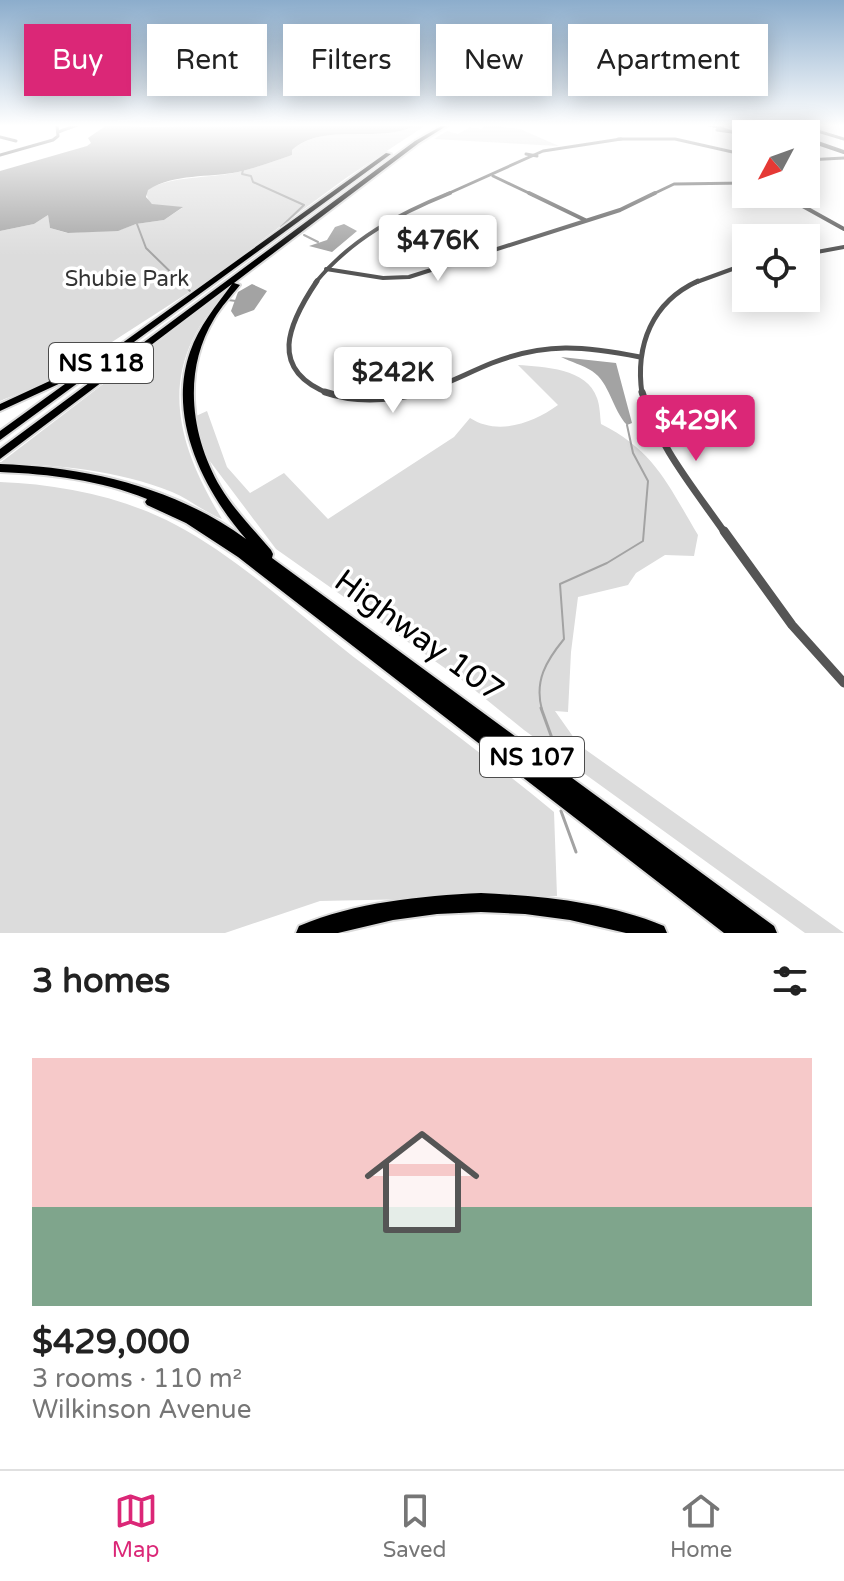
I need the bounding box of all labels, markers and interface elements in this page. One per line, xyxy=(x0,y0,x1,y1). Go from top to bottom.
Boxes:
chip: Buy xyxy=(24,24,131,96)
chip: Rent xyxy=(147,24,267,96)
chip: Filters xyxy=(283,24,420,96)
chip: New xyxy=(436,24,552,96)
chip: Apartment xyxy=(568,24,768,96)
north arrow xyxy=(732,120,820,208)
map controls xyxy=(732,120,820,312)
pin: $476K xyxy=(382,215,494,283)
button: locate xyxy=(732,224,820,312)
text: $476K xyxy=(397,225,479,256)
park label: Shubie Park xyxy=(65,266,189,292)
road number: NS 118 xyxy=(49,343,153,383)
pin: $242K xyxy=(337,347,449,415)
text: $242K xyxy=(352,357,434,388)
pin: $429K xyxy=(640,395,752,463)
text: $429K xyxy=(655,405,737,436)
street label: Highway 107 xyxy=(327,562,511,710)
road number: NS 107 xyxy=(480,737,584,777)
icon: filters xyxy=(768,959,812,1003)
text: 3 homes xyxy=(32,961,170,1002)
icon: home xyxy=(350,1110,494,1254)
text: $429,000 xyxy=(32,1322,190,1363)
text: 3 rooms · 110 m² xyxy=(32,1363,242,1394)
text: Wilkinson Avenue xyxy=(32,1394,251,1425)
tab: Map xyxy=(112,1489,159,1563)
tab: Saved xyxy=(383,1489,446,1563)
tab: Home xyxy=(670,1489,732,1563)

